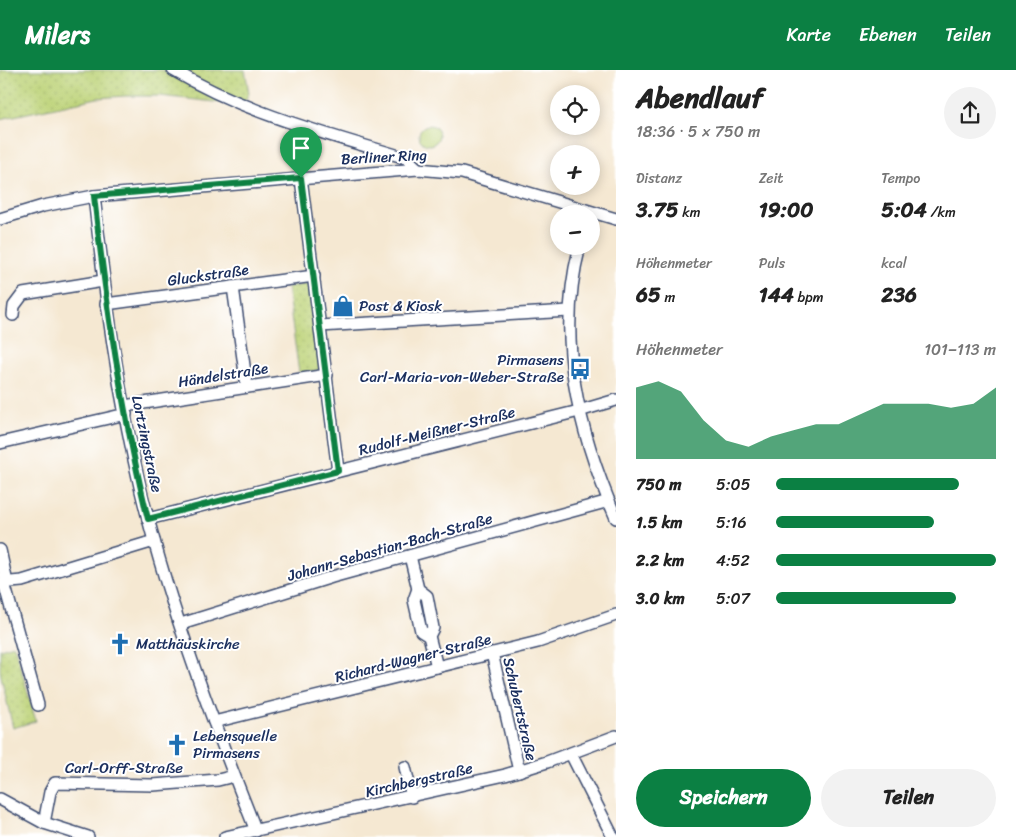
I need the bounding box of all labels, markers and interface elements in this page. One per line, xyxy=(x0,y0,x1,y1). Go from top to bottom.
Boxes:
text: Milers xyxy=(25,14,90,56)
text: Karte xyxy=(787,19,831,51)
text: Ebenen xyxy=(859,19,917,51)
text: Teilen xyxy=(945,19,991,51)
text: Abendlauf xyxy=(636,73,763,122)
map controls xyxy=(550,85,600,255)
button: locate xyxy=(550,85,600,135)
button: share xyxy=(944,87,996,139)
text: 18:36 · 5 × 750 m xyxy=(636,117,760,146)
pin xyxy=(280,127,322,178)
icon: arrive xyxy=(287,134,315,162)
street label: Berliner Ring xyxy=(340,142,428,172)
button: + xyxy=(550,145,600,195)
text: Distanz xyxy=(636,166,682,191)
text: Zeit xyxy=(759,166,783,191)
text: Tempo xyxy=(881,166,920,191)
text: 3.75 xyxy=(636,191,679,229)
text: 19:00 xyxy=(759,191,813,229)
text: 5:04 xyxy=(881,191,927,229)
text: km xyxy=(679,200,701,225)
text: /km xyxy=(927,200,956,225)
button: − xyxy=(550,205,600,255)
text: Höhenmeter xyxy=(636,251,712,276)
text: Puls xyxy=(759,251,785,276)
text: kcal xyxy=(881,251,907,276)
street label: Gluckstraße xyxy=(166,256,250,294)
text: 65 xyxy=(636,276,661,314)
text: 144 xyxy=(759,276,794,314)
text: 236 xyxy=(881,276,917,314)
text: m xyxy=(661,285,675,310)
text: bpm xyxy=(794,285,823,310)
shop icon: Post & Kiosk xyxy=(330,293,356,319)
place label: Post & Kiosk xyxy=(359,293,442,319)
text: Höhenmeter xyxy=(636,335,722,364)
text: 101–113 m xyxy=(924,335,996,364)
place label: Pirmasens Carl-Maria-von-Weber-Straße xyxy=(360,347,564,390)
street label: Händelstraße xyxy=(176,355,270,395)
bus stop icon: Pirmasens Carl-Maria-von-Weber-Straße xyxy=(567,356,593,382)
street label: Lortzingstraße xyxy=(124,393,170,495)
street label: Rudolf-Meißner-Straße xyxy=(356,399,518,463)
text: 750 m xyxy=(636,470,681,499)
text: 5:05 xyxy=(716,470,751,499)
street label: Johann-Sebastian-Bach-Straße xyxy=(283,505,496,589)
text: 1.5 km xyxy=(636,508,682,537)
text: 5:16 xyxy=(716,508,747,537)
text: 2.2 km xyxy=(636,546,684,575)
text: 4:52 xyxy=(716,546,750,575)
text: 3.0 km xyxy=(636,584,685,613)
text: 5:07 xyxy=(716,584,750,613)
street label: Richard-Wagner-Straße xyxy=(332,626,494,690)
church icon: Matthäuskirche xyxy=(107,631,133,657)
place label: Matthäuskirche xyxy=(136,631,240,657)
street label: Schubertstraße xyxy=(495,655,545,764)
place label: Lebensquelle Pirmasens xyxy=(193,723,277,766)
church icon: Lebensquelle Pirmasens xyxy=(164,732,190,758)
street label: Carl-Orff-Straße xyxy=(65,755,183,781)
street label: Kirchbergstraße xyxy=(363,755,476,805)
button: Speichern xyxy=(636,769,811,827)
button: Teilen xyxy=(821,769,996,827)

